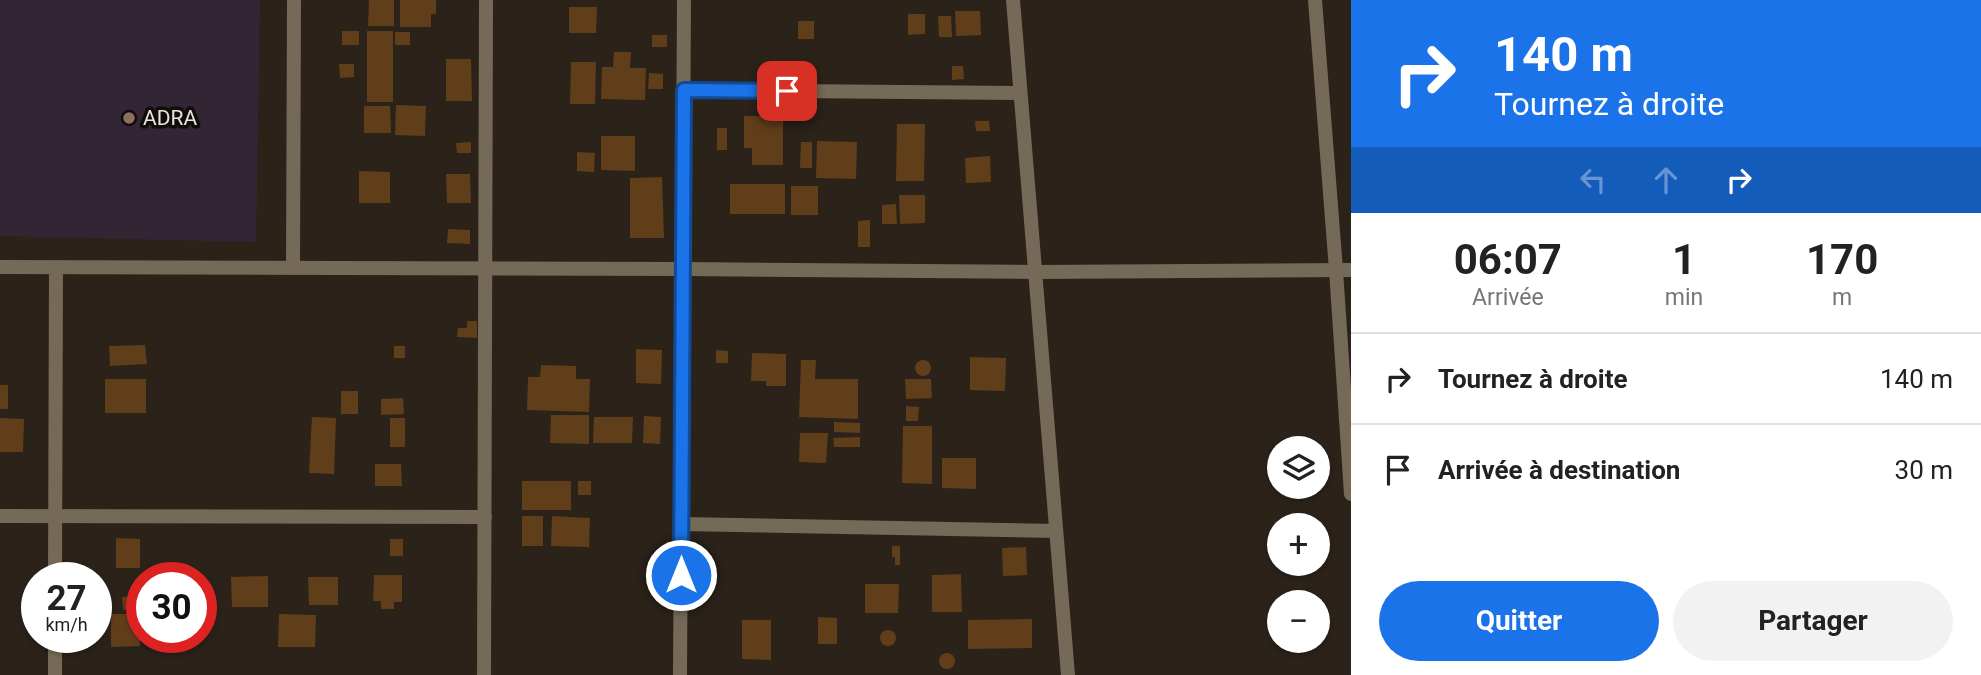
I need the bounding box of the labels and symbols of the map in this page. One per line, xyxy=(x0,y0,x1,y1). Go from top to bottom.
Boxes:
pin xyxy=(757,61,817,121)
place label: ADRA xyxy=(143,106,197,130)
marker: ADRA xyxy=(121,110,137,126)
position arrow xyxy=(644,538,718,612)
speed limit sign: 30 xyxy=(126,562,217,653)

